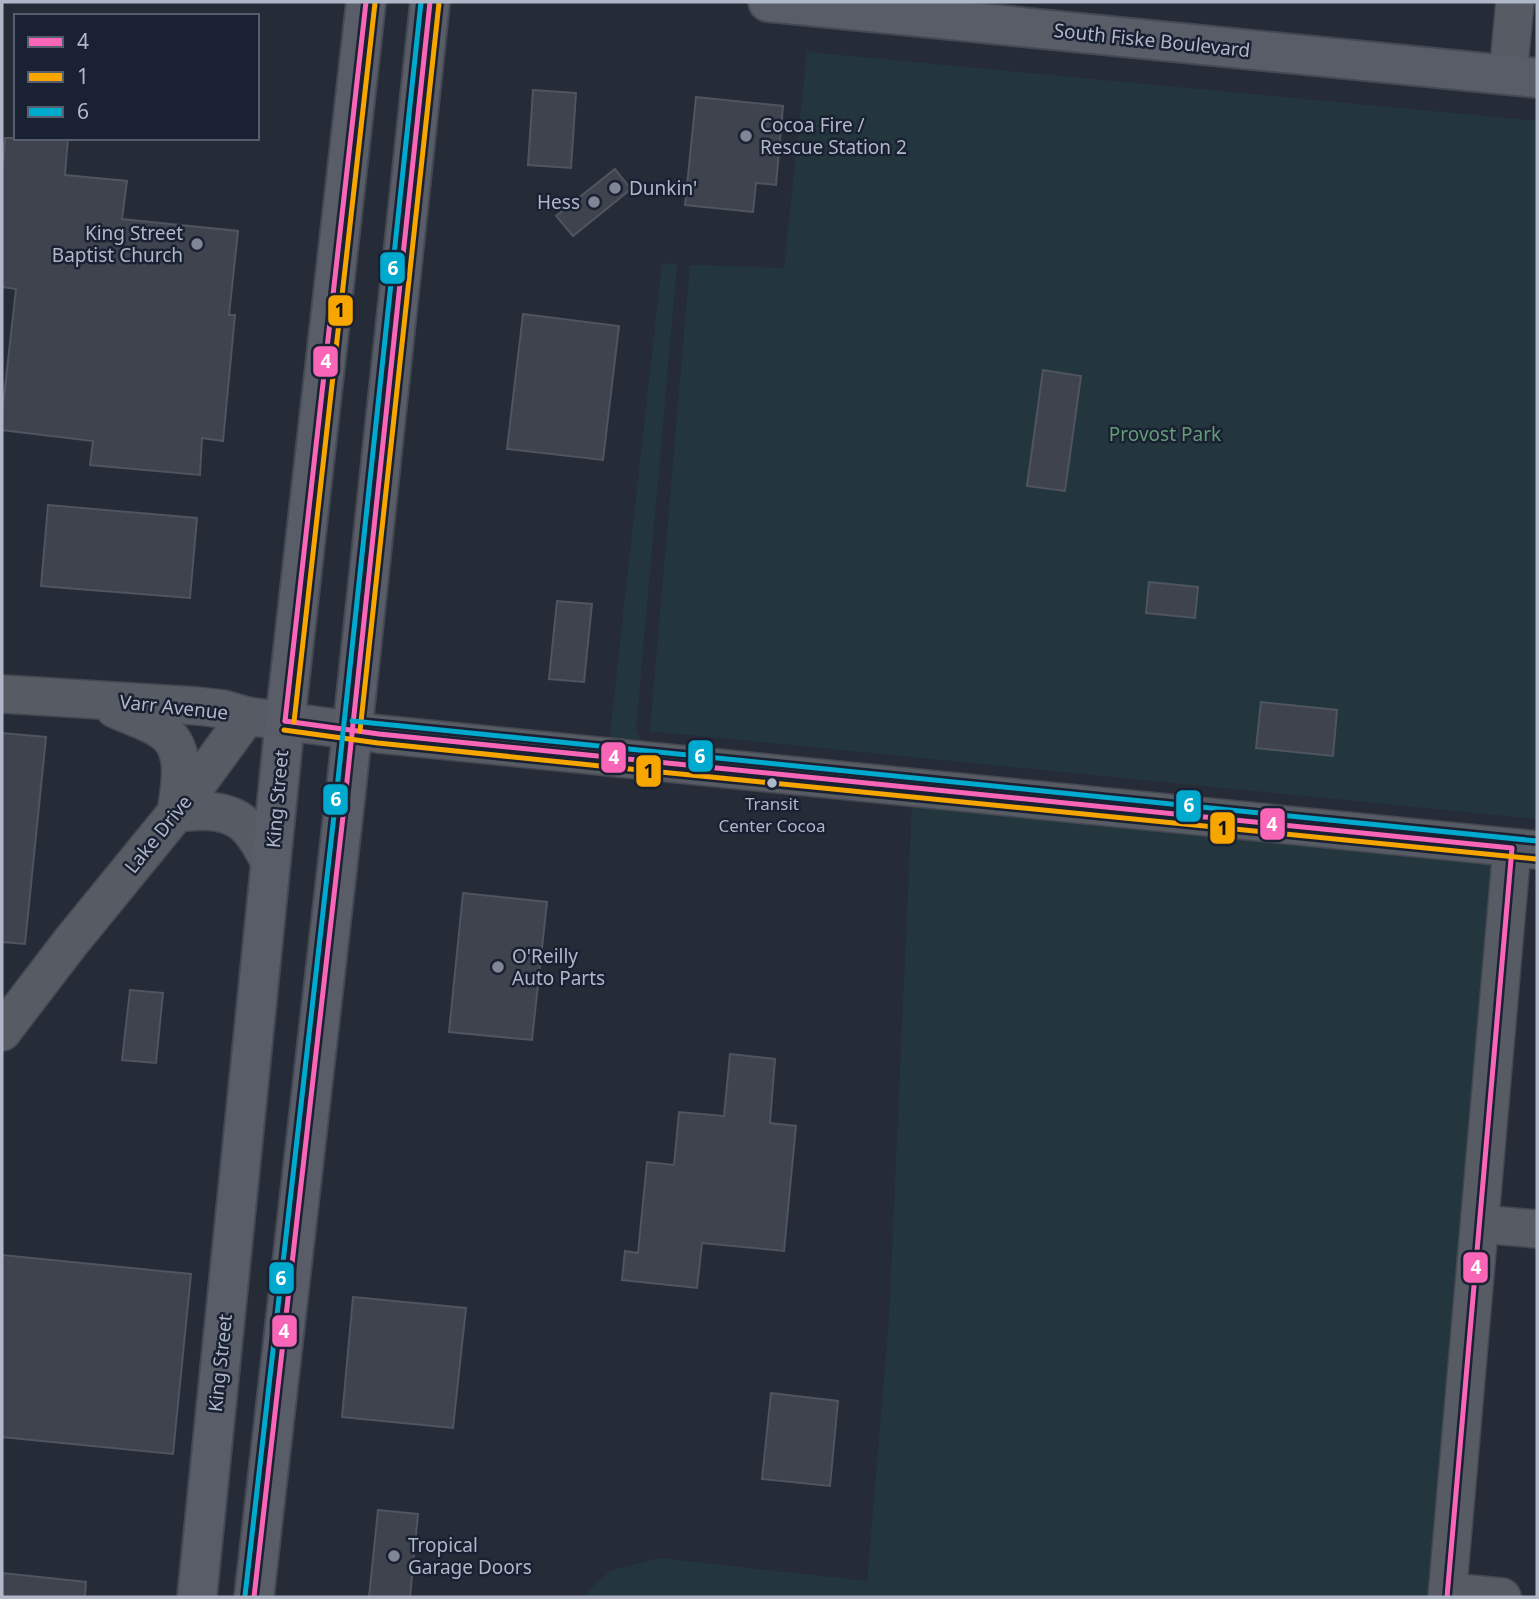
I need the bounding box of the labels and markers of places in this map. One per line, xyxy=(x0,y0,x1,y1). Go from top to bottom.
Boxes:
place label: Cocoa Fire / Rescue Station 2 xyxy=(760,112,907,160)
marker: Cocoa Fire / Rescue Station 2 xyxy=(738,128,754,144)
place label: Dunkin' xyxy=(629,175,697,201)
marker: Dunkin' xyxy=(607,180,623,196)
place label: Hess xyxy=(537,189,580,215)
marker: Hess xyxy=(586,194,602,210)
place label: King Street Baptist Church xyxy=(52,220,183,268)
marker: King Street Baptist Church xyxy=(189,236,205,252)
marker: Transit Center Cocoa xyxy=(765,776,779,790)
place label: Transit Center Cocoa xyxy=(718,792,826,837)
place label: O'Reilly Auto Parts xyxy=(512,943,605,991)
marker: O'Reilly Auto Parts xyxy=(490,959,506,975)
place label: Tropical Garage Doors xyxy=(408,1532,532,1580)
marker: Tropical Garage Doors xyxy=(386,1548,402,1564)

